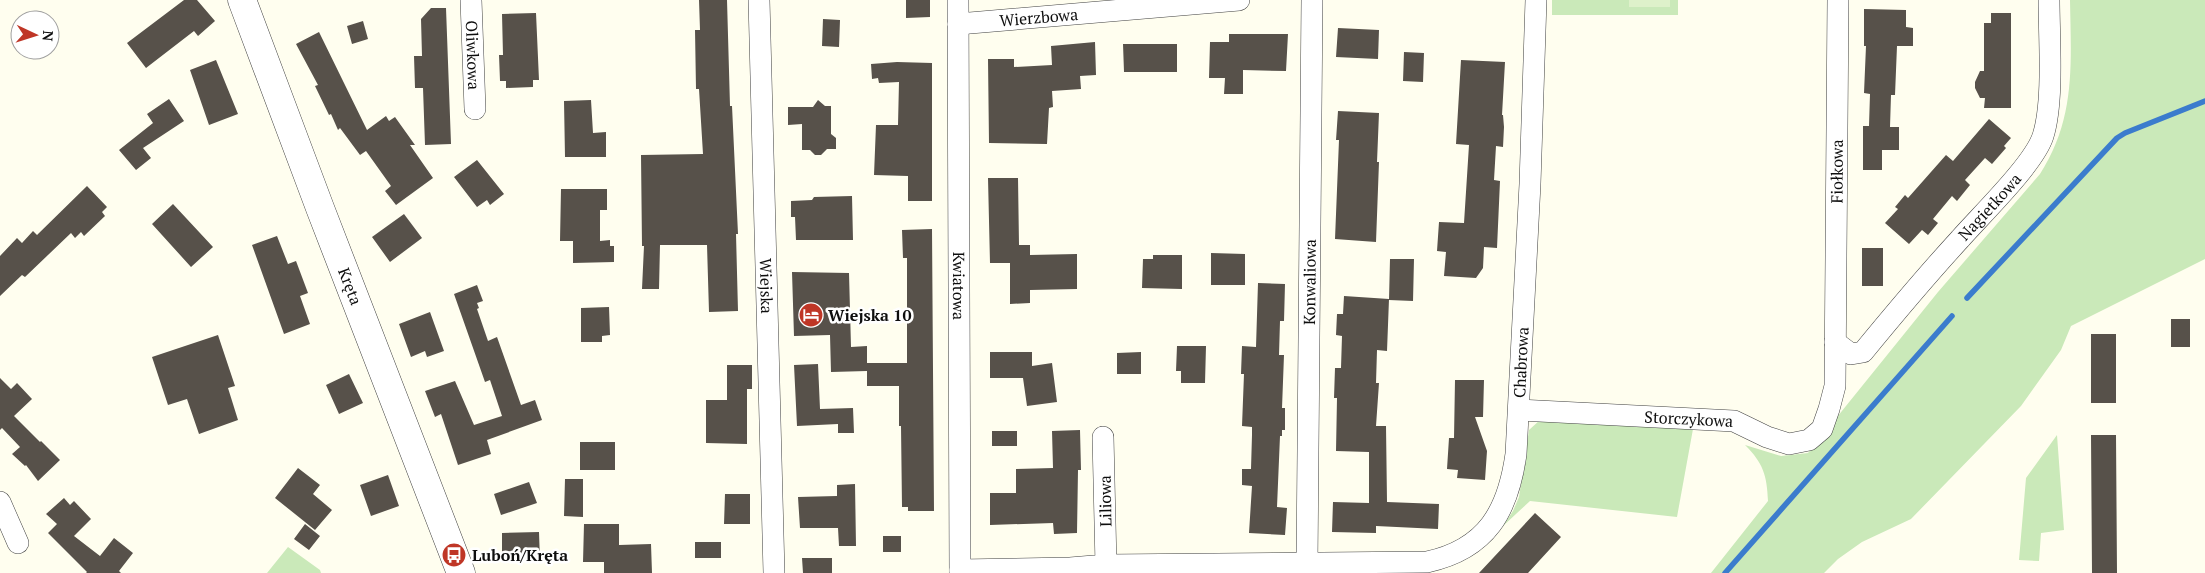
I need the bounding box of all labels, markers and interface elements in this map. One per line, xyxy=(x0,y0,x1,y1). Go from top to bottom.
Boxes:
street label: Wierzbowa xyxy=(998,3,1079,31)
north arrow xyxy=(10,10,60,60)
street label: Oliwkowa xyxy=(461,20,485,90)
text: N xyxy=(39,30,58,42)
street label: Fiołkowa xyxy=(1825,139,1848,204)
street label: Nagietkowa xyxy=(1953,168,2026,245)
street label: Konwaliowa xyxy=(1298,239,1321,325)
street label: Kwiatowa xyxy=(948,252,970,320)
street label: Wiejska xyxy=(755,258,778,314)
street label: Kręta xyxy=(333,264,367,308)
hotel icon: Wiejska 10 xyxy=(798,302,824,328)
place label: Wiejska 10 xyxy=(828,304,911,326)
street label: Chabrowa xyxy=(1508,326,1534,399)
street label: Storczykowa xyxy=(1644,405,1734,432)
street label: Liliowa xyxy=(1094,475,1116,527)
bus stop icon: Luboń/Kręta xyxy=(441,542,467,568)
place label: Luboń/Kręta xyxy=(472,544,568,566)

